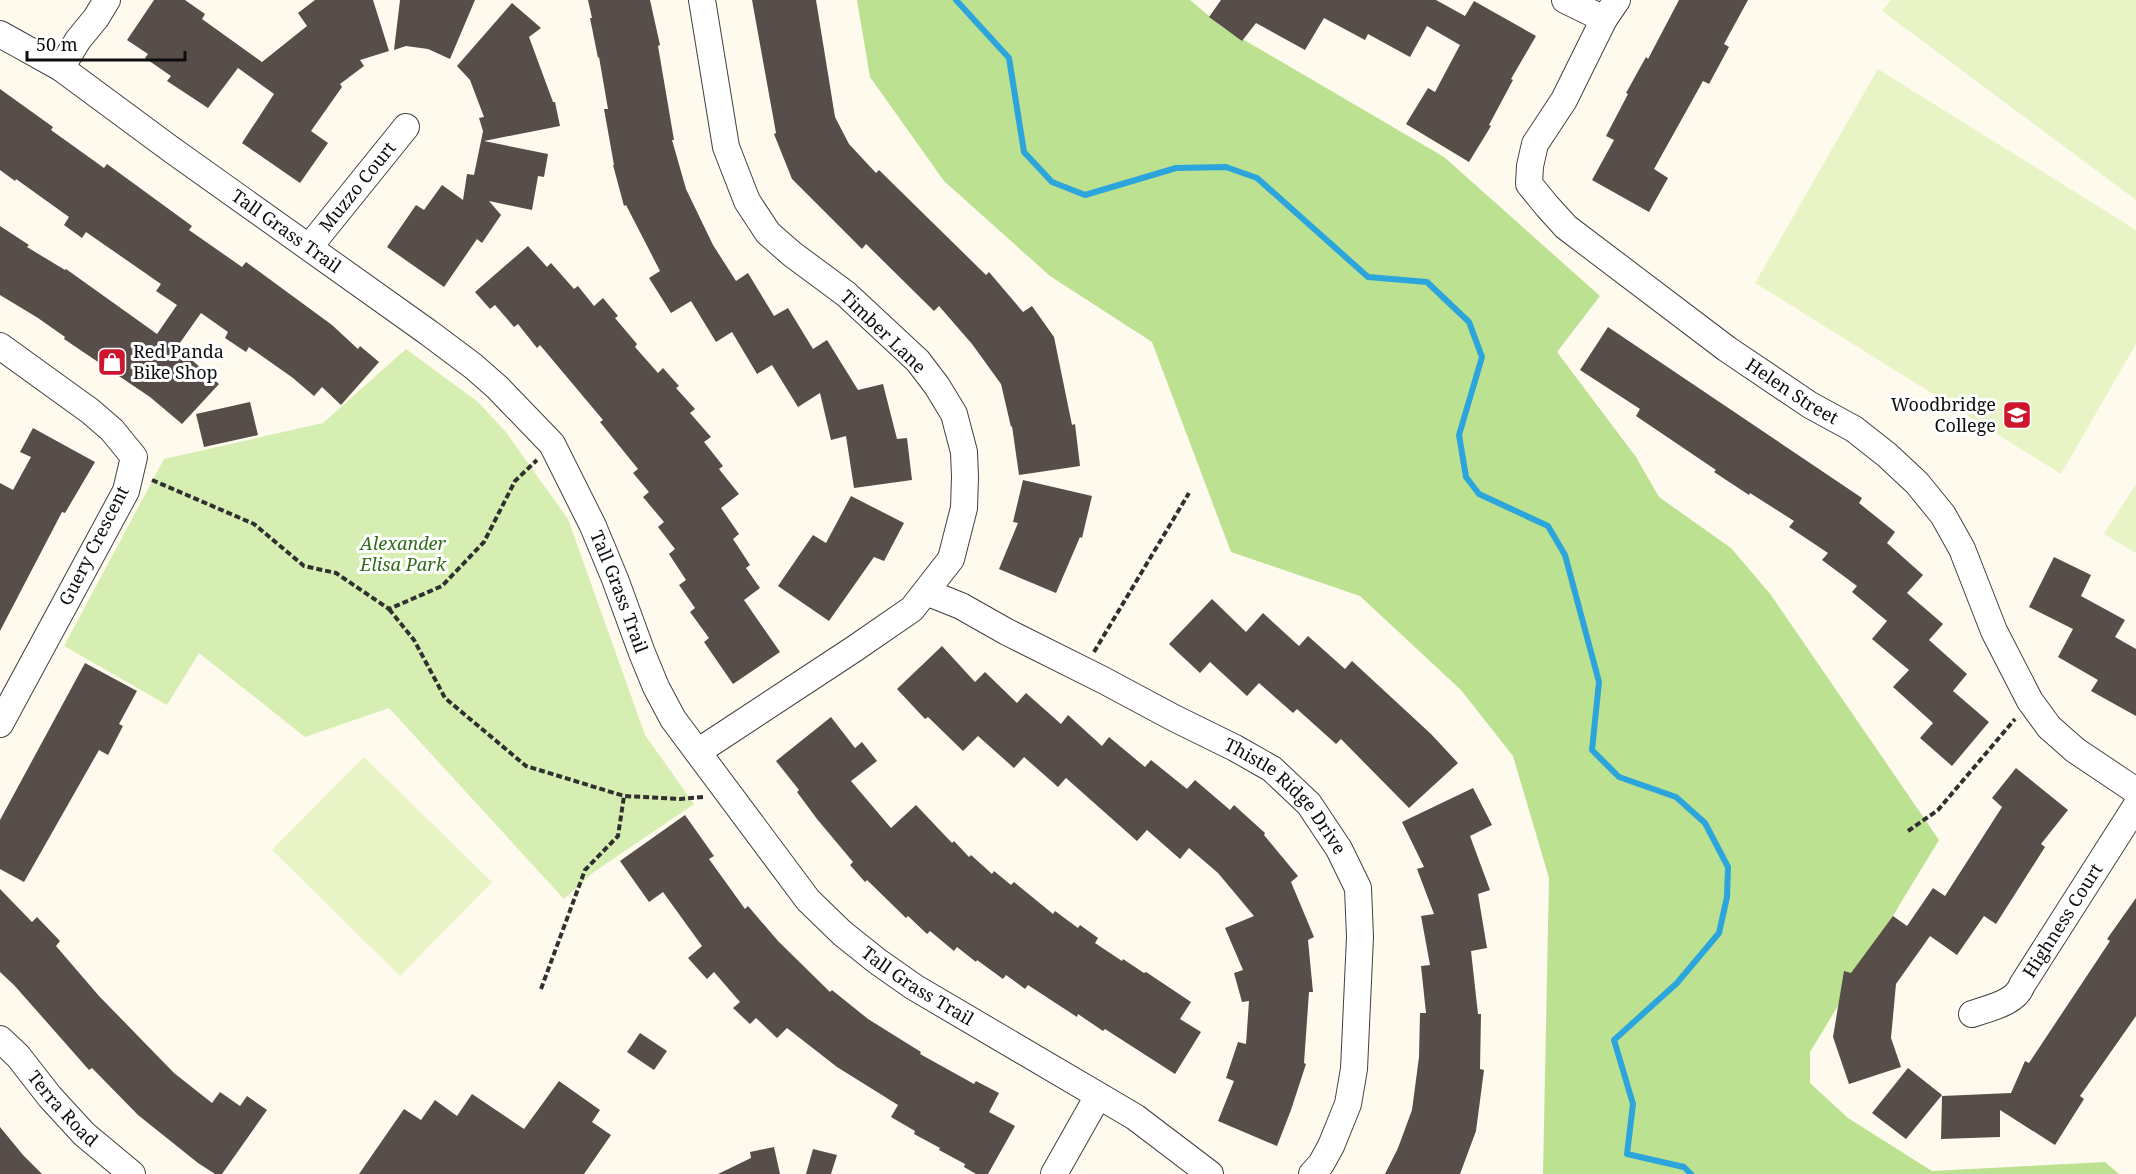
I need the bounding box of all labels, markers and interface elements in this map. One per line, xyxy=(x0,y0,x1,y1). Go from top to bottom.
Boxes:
scale bar xyxy=(27,24,184,62)
text: 50 m xyxy=(36,32,78,56)
street label: Muzzo Court xyxy=(313,136,401,236)
street label: Tall Grass Trail xyxy=(227,183,347,278)
street label: Timber Lane xyxy=(836,284,932,378)
place label: Red Panda Bike Shop xyxy=(133,339,224,384)
shop icon: Red Panda Bike Shop xyxy=(96,346,128,378)
street label: Helen Street xyxy=(1741,352,1843,429)
place label: Woodbridge College xyxy=(1891,392,1996,437)
school or university icon: Woodbridge College xyxy=(2001,399,2033,431)
street label: Guery Crescent xyxy=(53,482,134,609)
street label: Tall Grass Trail xyxy=(585,527,654,657)
park label: Alexander Elisa Park xyxy=(358,531,447,576)
street label: Thistle Ridge Drive xyxy=(1221,732,1352,859)
street label: Highness Court xyxy=(2017,858,2107,982)
street label: Tall Grass Trail xyxy=(857,940,979,1031)
street label: Terra Road xyxy=(23,1065,103,1152)

